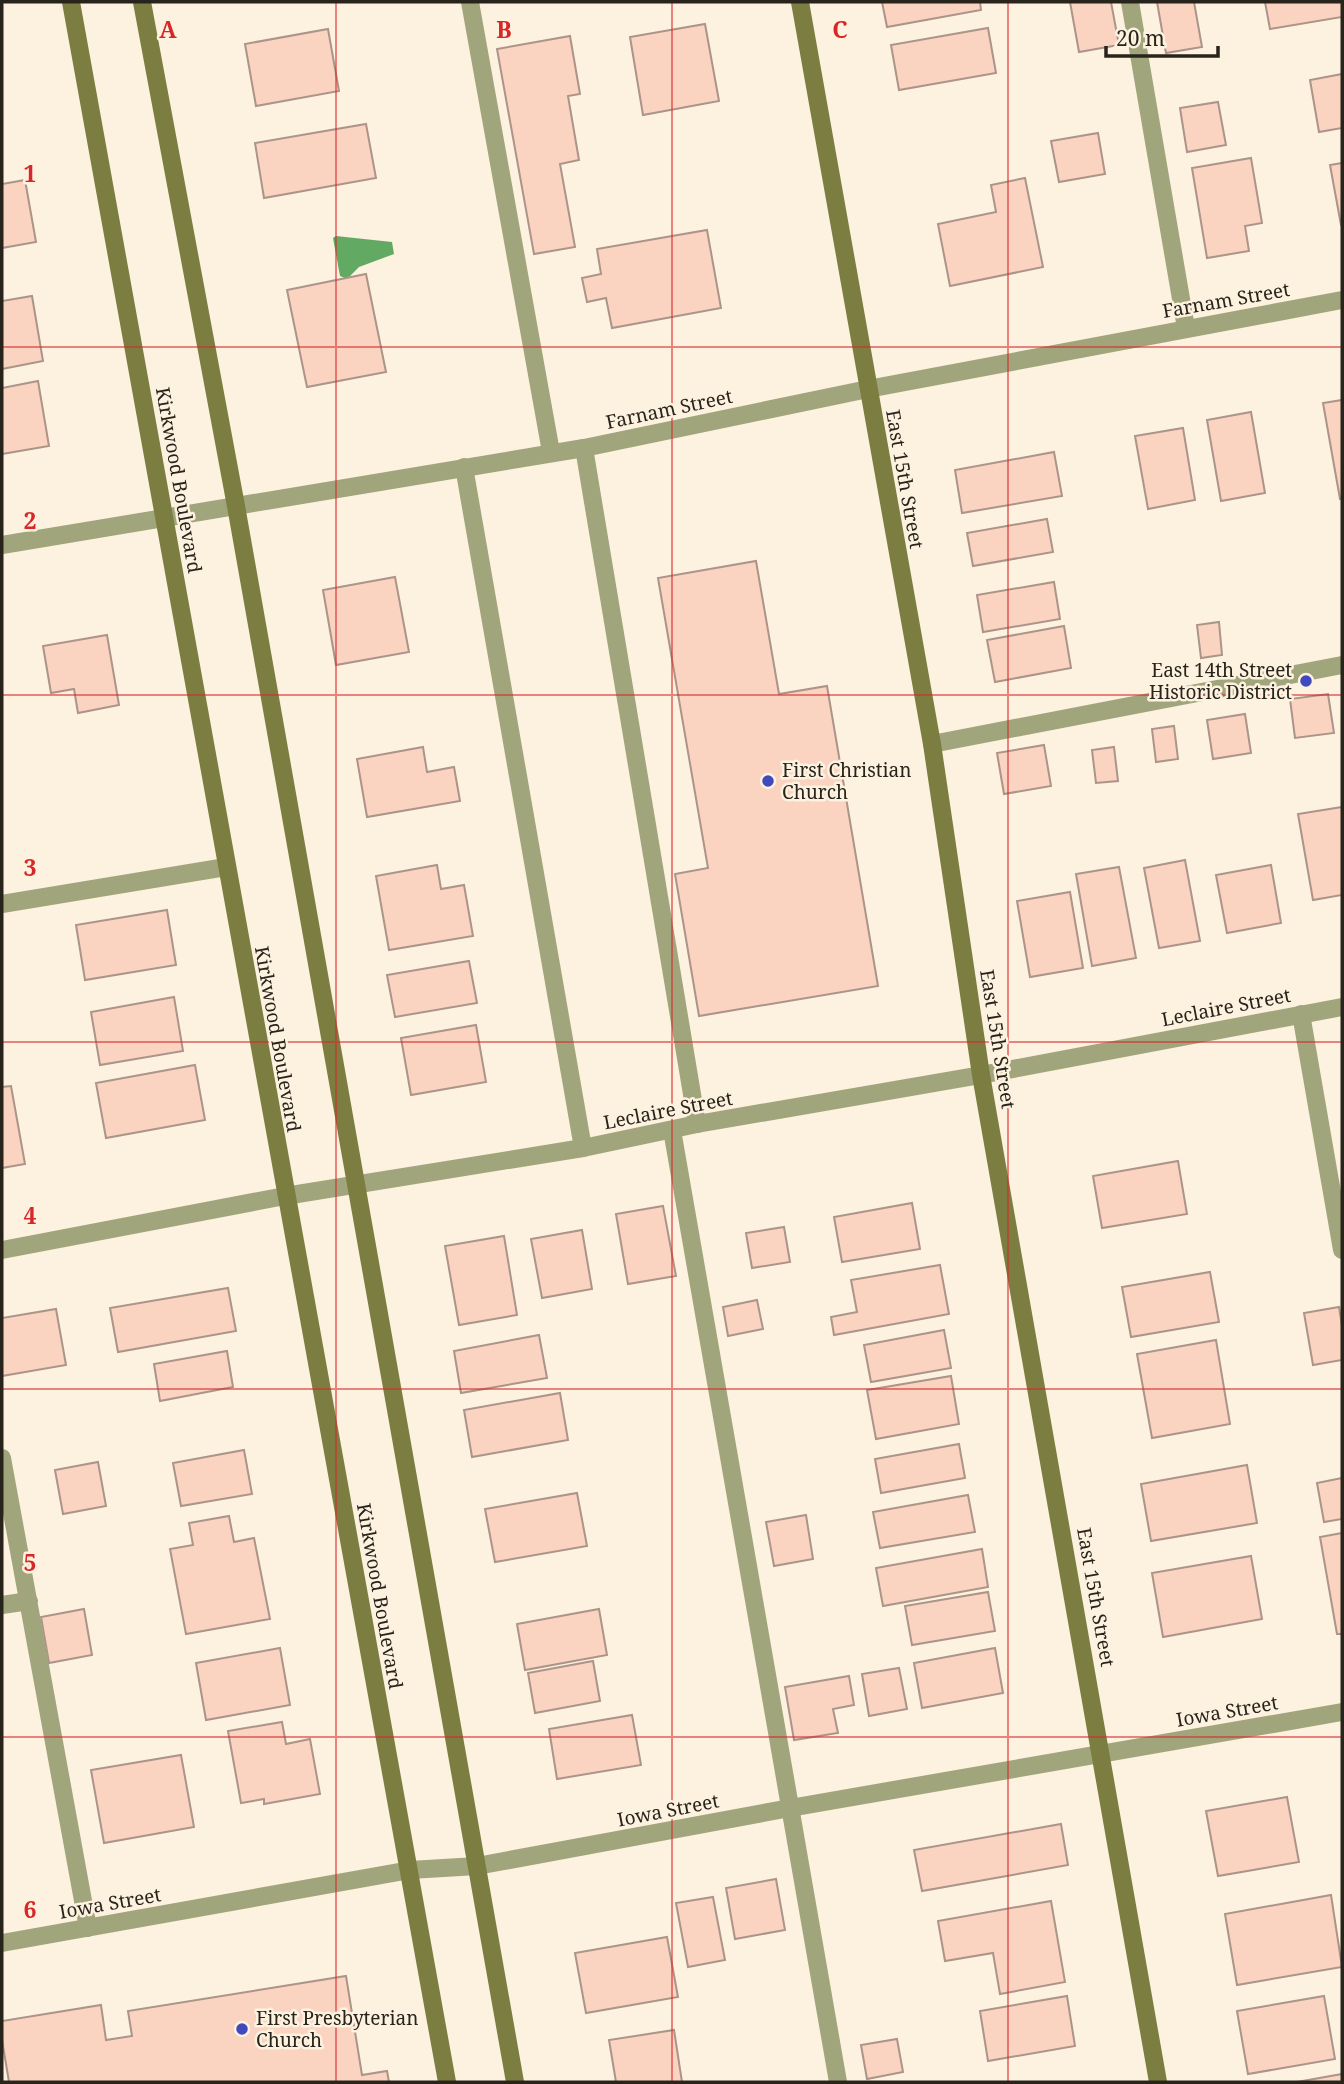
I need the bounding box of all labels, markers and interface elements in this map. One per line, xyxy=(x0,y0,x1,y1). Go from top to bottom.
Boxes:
text: A xyxy=(159,13,177,45)
text: B xyxy=(496,13,512,45)
text: C xyxy=(832,13,848,45)
scale bar xyxy=(1106,14,1218,58)
text: 20 m xyxy=(1116,24,1165,52)
text: 1 xyxy=(24,157,37,189)
street label: Farnam Street xyxy=(1160,276,1292,324)
street label: Farnam Street xyxy=(603,383,735,435)
street label: Kirkwood Boulevard xyxy=(150,385,208,575)
street label: East 15th Street xyxy=(880,407,930,551)
text: 2 xyxy=(24,504,37,536)
place label: East 14th Street Historic District xyxy=(1149,657,1292,705)
marker: East 14th Street Historic District xyxy=(1298,673,1314,689)
place label: First Christian Church xyxy=(782,757,912,805)
marker: First Christian Church xyxy=(760,773,776,789)
text: 3 xyxy=(24,851,37,883)
street label: Kirkwood Boulevard xyxy=(249,944,307,1134)
street label: East 15th Street xyxy=(974,967,1022,1111)
street label: Leclaire Street xyxy=(1159,982,1293,1032)
street label: Leclaire Street xyxy=(601,1085,735,1135)
text: 4 xyxy=(24,1199,37,1231)
street label: Kirkwood Boulevard xyxy=(351,1501,409,1691)
street label: East 15th Street xyxy=(1071,1525,1121,1669)
text: 5 xyxy=(24,1546,37,1578)
street label: Iowa Street xyxy=(1174,1689,1280,1733)
street label: Iowa Street xyxy=(615,1787,721,1833)
street label: Iowa Street xyxy=(57,1881,163,1925)
text: 6 xyxy=(24,1893,37,1925)
place label: First Presbyterian Church xyxy=(256,2005,418,2053)
marker: First Presbyterian Church xyxy=(234,2021,250,2037)

